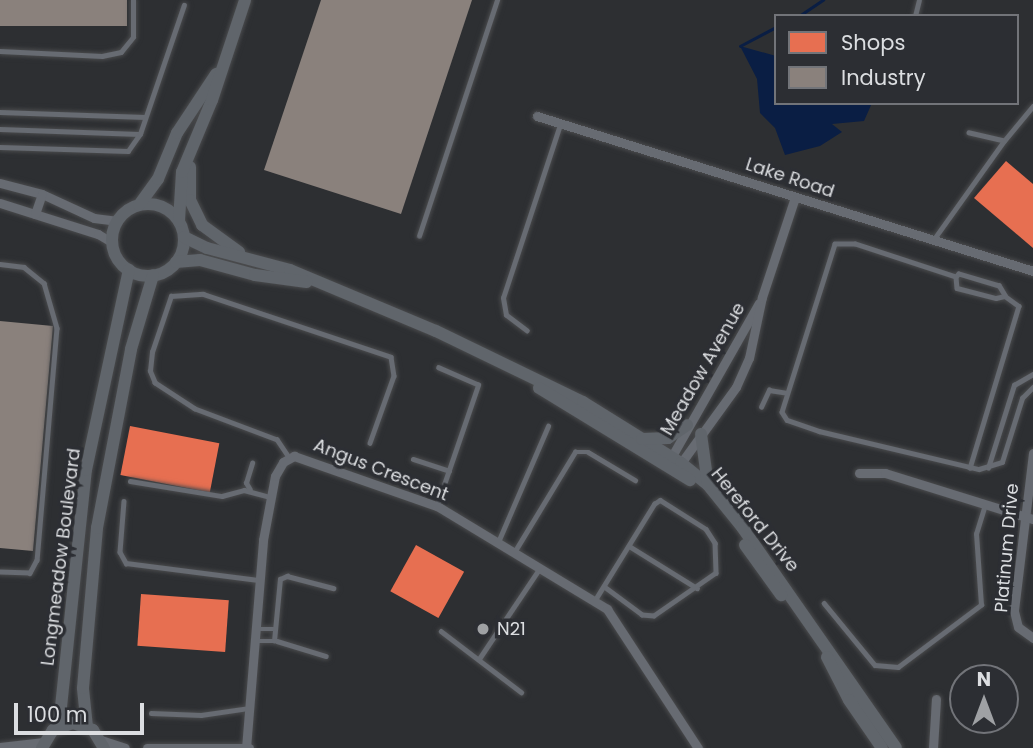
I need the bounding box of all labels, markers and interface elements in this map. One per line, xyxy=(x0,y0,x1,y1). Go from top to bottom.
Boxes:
legend xyxy=(774,14,1019,105)
text: Shops xyxy=(841,28,905,57)
text: Industry xyxy=(841,63,926,92)
street label: Lake Road xyxy=(743,154,837,202)
street label: Meadow Avenue xyxy=(656,299,750,439)
street label: Angus Crescent xyxy=(310,434,452,506)
street label: Longmeadow Boulevard xyxy=(37,447,85,667)
street label: Hereford Drive xyxy=(706,464,804,576)
street label: Platinum Drive xyxy=(991,483,1023,613)
place label: N21 xyxy=(497,618,526,640)
marker: N21 xyxy=(475,621,491,637)
north arrow xyxy=(949,664,1019,734)
text: N xyxy=(977,666,991,693)
scale bar xyxy=(18,688,147,732)
text: 100 m xyxy=(27,700,87,729)

